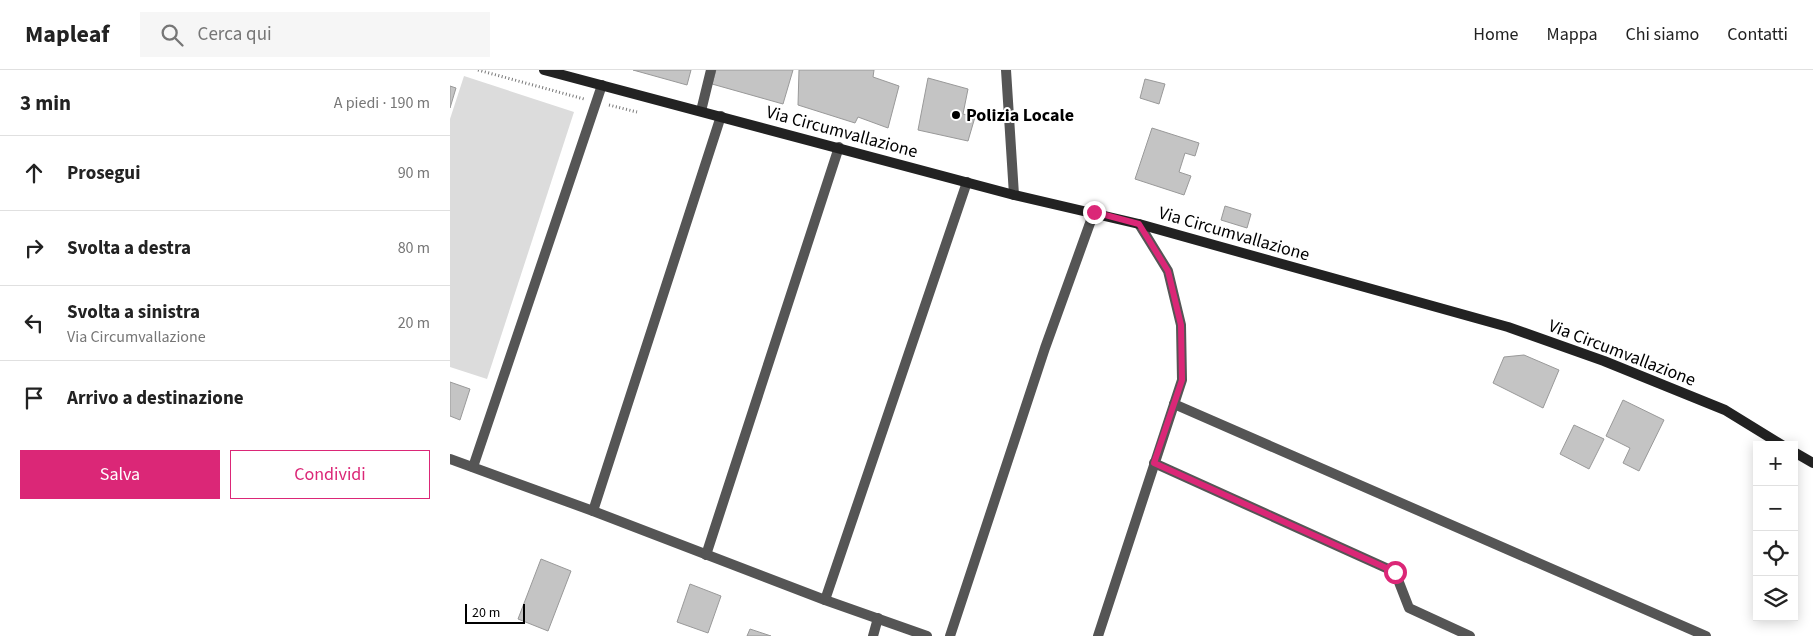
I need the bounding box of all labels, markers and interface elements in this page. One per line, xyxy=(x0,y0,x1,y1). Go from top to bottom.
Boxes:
search box xyxy=(140,12,490,57)
text: Mapleaf xyxy=(25,17,110,52)
icon: search xyxy=(158,21,186,49)
text: Cerca qui xyxy=(198,21,272,48)
text: Home xyxy=(1473,22,1519,47)
text: Mappa xyxy=(1547,22,1598,47)
text: Chi siamo xyxy=(1626,22,1699,47)
text: Contatti xyxy=(1727,22,1788,47)
text: 3 min xyxy=(20,88,71,118)
text: A piedi · 190 m xyxy=(334,92,430,114)
street label: Via Circumvallazione xyxy=(763,100,921,164)
place label: Polizia Locale xyxy=(966,103,1074,128)
marker: Polizia Locale xyxy=(950,109,962,121)
icon: ahead xyxy=(20,159,48,187)
text: Prosegui xyxy=(67,160,140,187)
text: 90 m xyxy=(398,162,430,184)
street label: Via Circumvallazione xyxy=(1156,200,1313,268)
route end xyxy=(1083,201,1106,224)
icon: right xyxy=(20,234,48,262)
text: Svolta a destra xyxy=(67,235,191,262)
text: 80 m xyxy=(398,237,430,259)
text: Svolta a sinistra xyxy=(67,299,200,326)
icon: left xyxy=(20,309,48,337)
text: 20 m xyxy=(398,312,430,334)
street label: Via Circumvallazione xyxy=(1545,313,1699,393)
text: Via Circumvallazione xyxy=(67,326,206,348)
icon: arrive xyxy=(20,384,48,412)
text: Arrivo a destinazione xyxy=(67,385,244,412)
map controls xyxy=(1753,441,1798,621)
button: + xyxy=(1753,441,1798,486)
button: Salva xyxy=(20,450,220,499)
button: Condividi xyxy=(230,450,430,499)
button: − xyxy=(1753,486,1798,531)
button: locate xyxy=(1753,531,1798,576)
route start xyxy=(1384,561,1407,584)
button: layers xyxy=(1753,576,1798,621)
scale bar xyxy=(465,601,525,624)
text: 20 m xyxy=(472,603,500,623)

